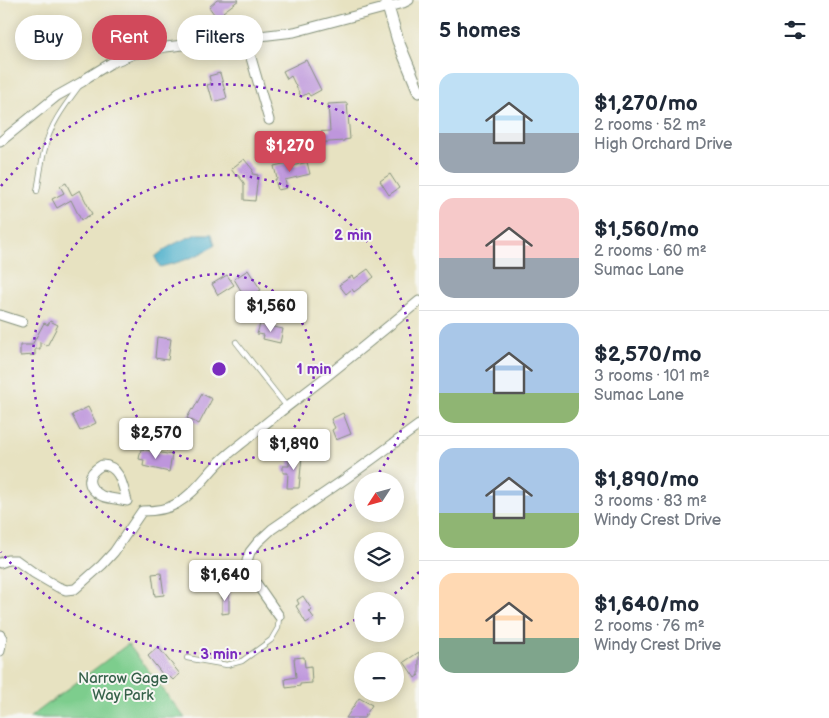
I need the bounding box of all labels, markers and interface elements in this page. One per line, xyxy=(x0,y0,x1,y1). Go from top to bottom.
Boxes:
chip: Buy xyxy=(15,15,82,60)
chip: Rent xyxy=(92,15,167,60)
chip: Filters xyxy=(177,15,263,60)
icon: filters xyxy=(781,16,809,44)
text: 5 homes xyxy=(439,18,521,43)
text: $1,270/mo xyxy=(594,91,698,116)
icon: home xyxy=(479,93,539,153)
text: 2 rooms · 52 m² xyxy=(594,116,706,135)
pin: $1,270 xyxy=(249,130,331,173)
text: High Orchard Drive xyxy=(594,135,732,154)
text: $1,270 xyxy=(266,137,314,156)
text: $1,560/mo xyxy=(594,217,699,242)
icon: home xyxy=(479,218,539,278)
text: 2 min xyxy=(334,226,372,245)
text: 2 rooms · 60 m² xyxy=(594,242,707,261)
text: Sumac Lane xyxy=(594,261,684,280)
pin: $1,560 xyxy=(230,290,312,333)
text: $1,560 xyxy=(246,297,296,316)
text: $2,570/mo xyxy=(594,342,702,367)
icon: home xyxy=(479,343,539,403)
centre of rings xyxy=(210,360,228,378)
text: 1 min xyxy=(296,360,332,379)
text: 3 rooms · 101 m² xyxy=(594,367,710,386)
text: Sumac Lane xyxy=(594,386,684,405)
pin: $2,570 xyxy=(115,418,197,460)
text: $2,570 xyxy=(130,424,182,443)
pin: $1,890 xyxy=(253,428,335,471)
text: $1,890 xyxy=(269,435,319,454)
text: $1,890/mo xyxy=(594,467,699,492)
icon: home xyxy=(479,468,539,528)
north arrow xyxy=(354,472,404,522)
map controls xyxy=(354,472,404,702)
text: 3 rooms · 83 m² xyxy=(594,492,707,511)
text: Windy Crest Drive xyxy=(594,511,721,530)
button: layers xyxy=(354,532,404,582)
pin: $1,640 xyxy=(184,560,266,602)
text: $1,640 xyxy=(200,566,250,585)
button: + xyxy=(354,592,404,642)
text: $1,640/mo xyxy=(594,592,699,617)
icon: home xyxy=(479,593,539,653)
text: 2 rooms · 76 m² xyxy=(594,617,705,636)
text: Windy Crest Drive xyxy=(594,636,721,655)
text: 3 min xyxy=(200,645,238,664)
button: − xyxy=(354,652,404,702)
park label: Narrow Gage Way Park xyxy=(78,669,168,705)

